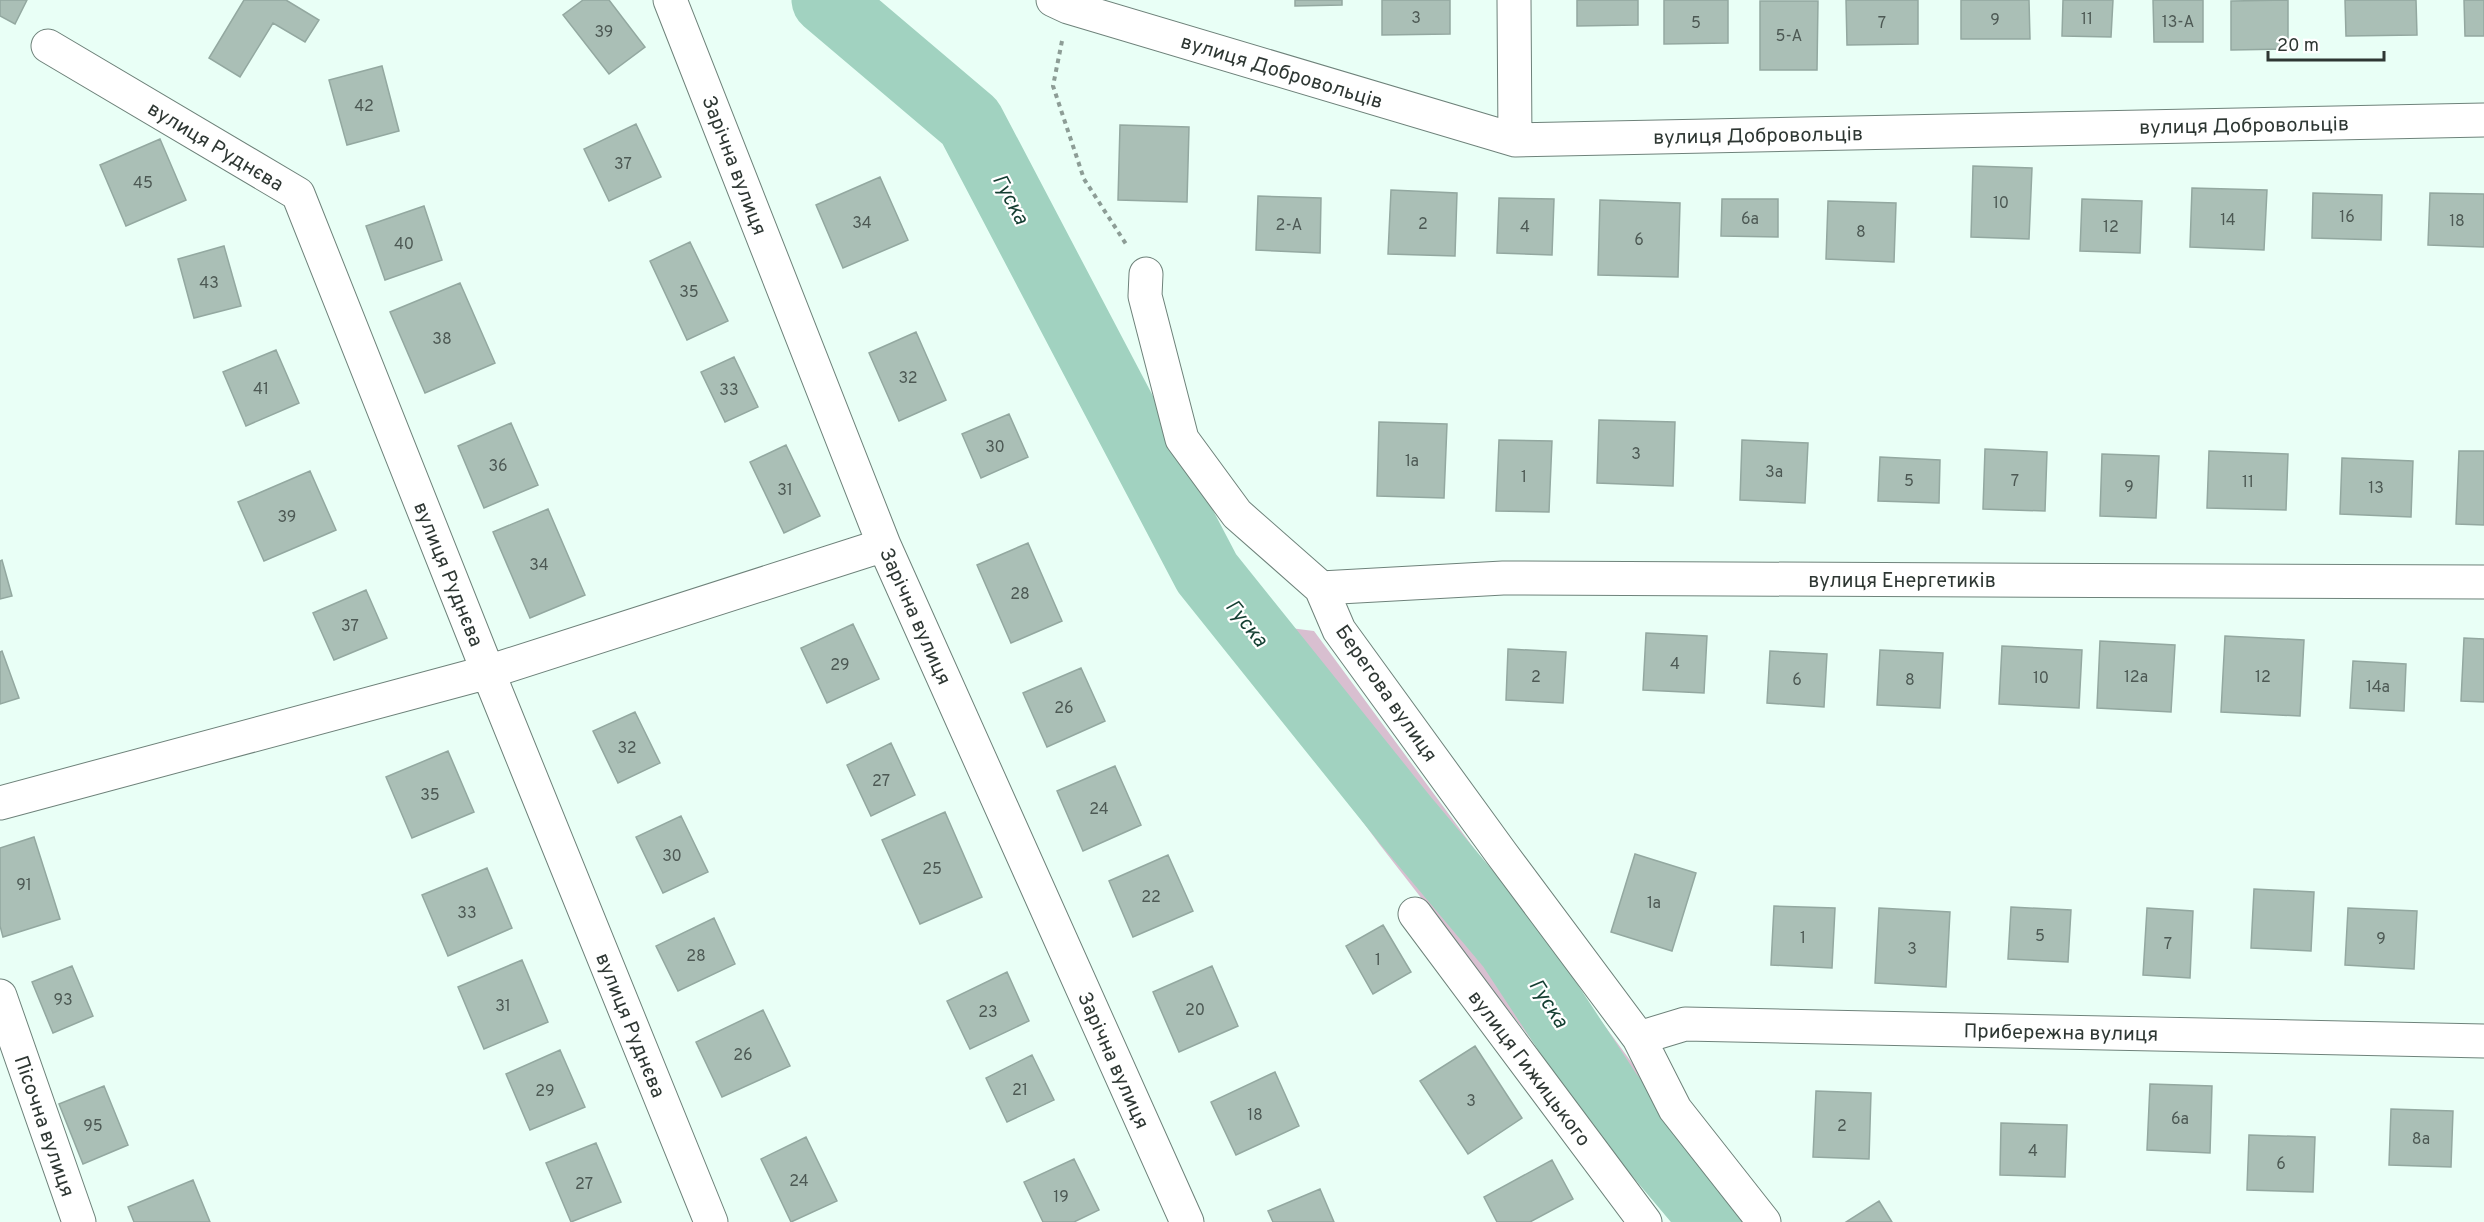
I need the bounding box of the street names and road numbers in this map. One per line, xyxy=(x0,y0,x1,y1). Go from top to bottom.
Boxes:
street label: вулиця Добровольців xyxy=(1177,30,1386,116)
street label: Зарічна вулиця xyxy=(695,92,772,239)
street label: вулиця Руднєва xyxy=(142,97,288,199)
street label: вулиця Добровольців xyxy=(2139,112,2349,142)
street label: вулиця Добровольців xyxy=(1653,122,1863,152)
street label: вулиця Руднєва xyxy=(406,498,488,651)
street label: Зарічна вулиця xyxy=(872,544,956,689)
street label: вулиця Енергетиків xyxy=(1808,569,1996,595)
street label: Берегова вулиця xyxy=(1328,620,1442,768)
street label: вулиця Руднєва xyxy=(588,949,670,1102)
street label: вулиця Гижицького xyxy=(1461,986,1596,1153)
street label: Зарічна вулиця xyxy=(1070,988,1154,1133)
street label: Прибережна вулиця xyxy=(1963,1019,2158,1049)
street label: Пісочна вулиця xyxy=(7,1053,79,1201)

